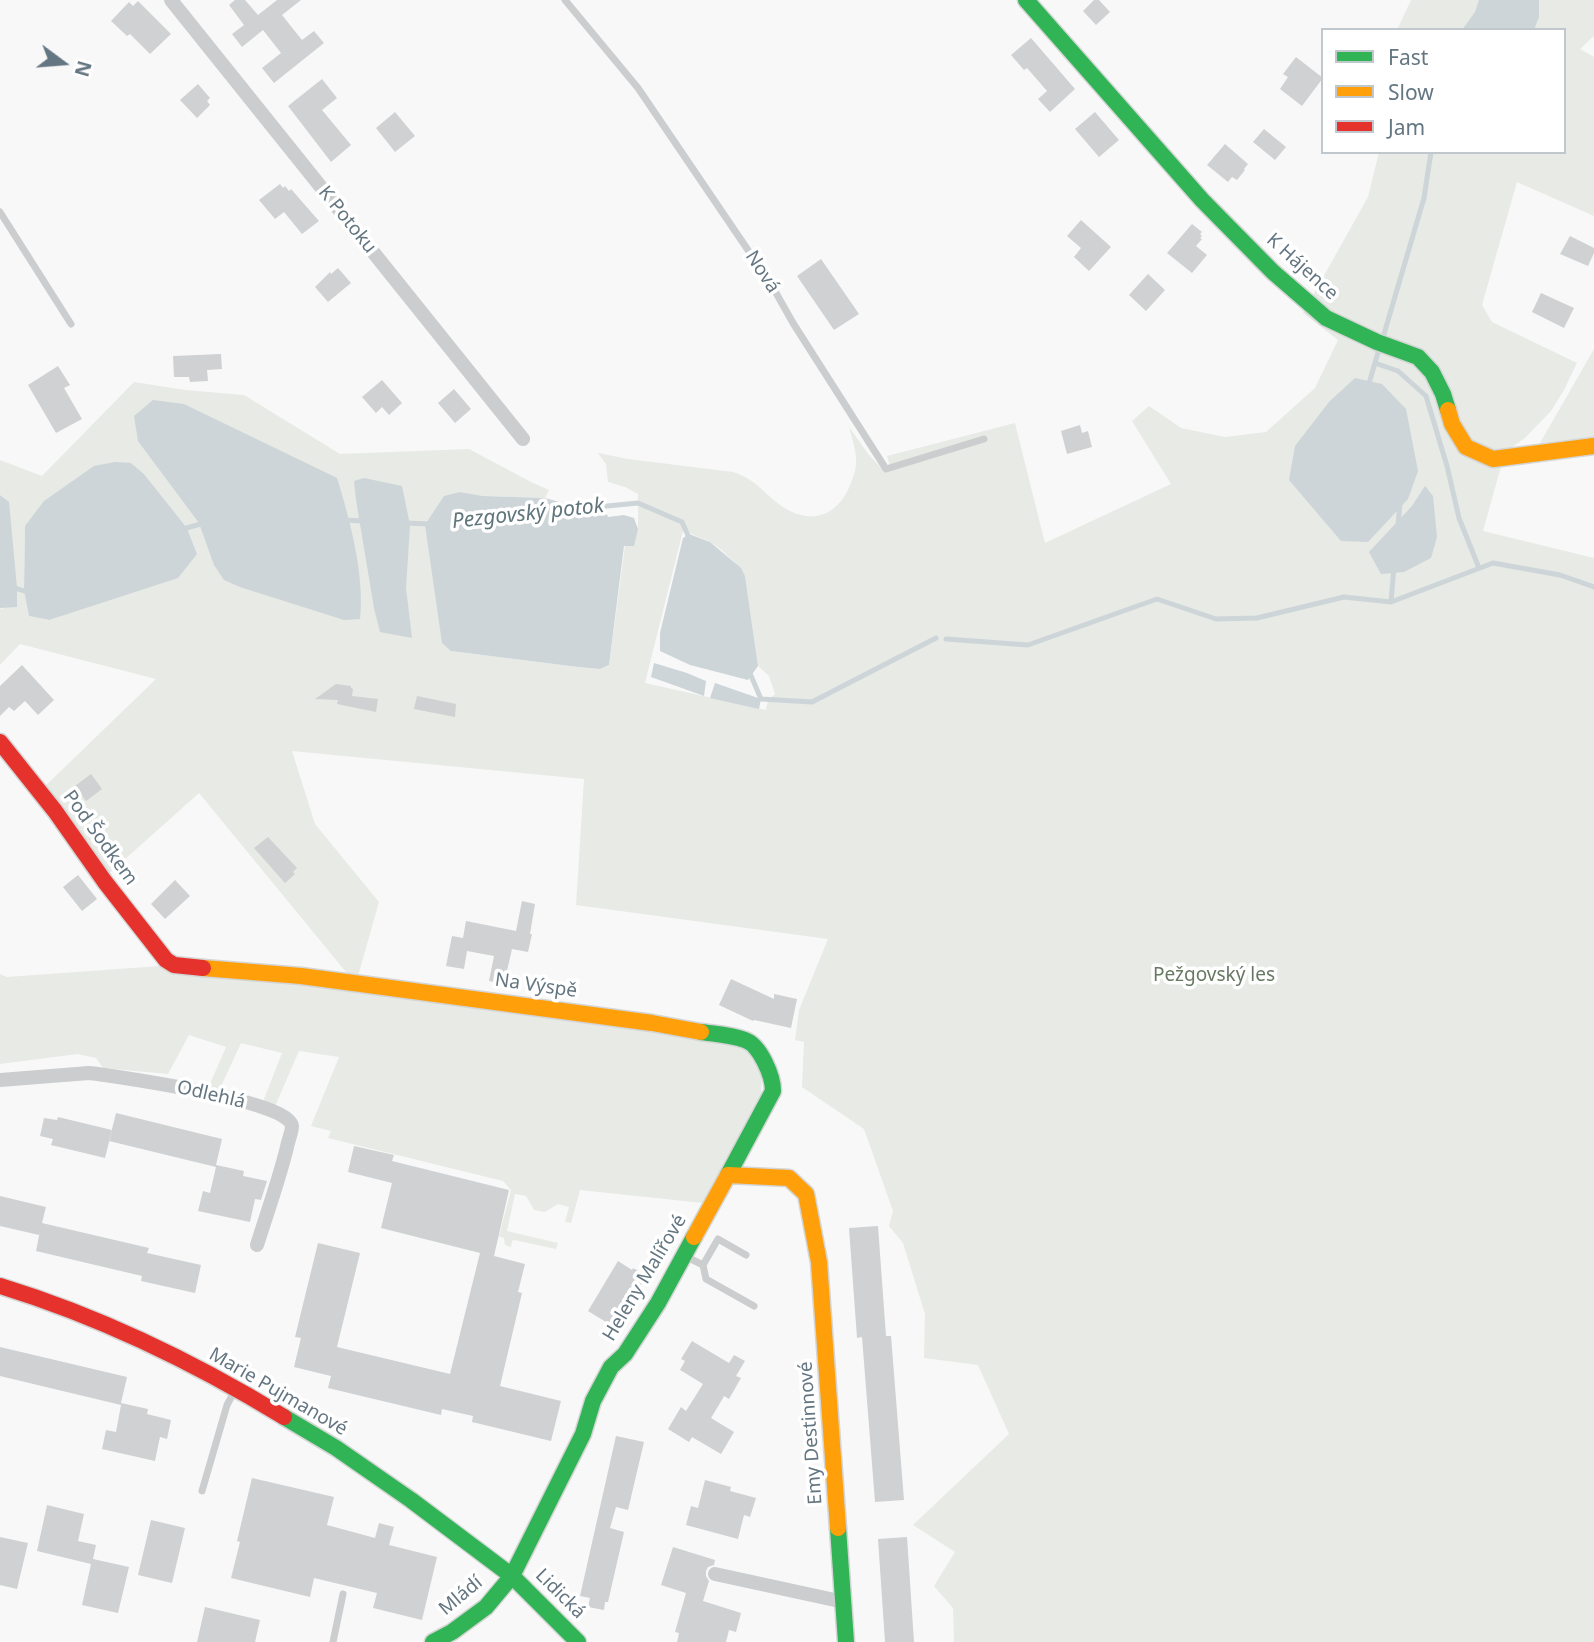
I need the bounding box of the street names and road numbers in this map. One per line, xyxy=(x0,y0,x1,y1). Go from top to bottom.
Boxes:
street label: K Potoku xyxy=(313,182,381,258)
street label: K Hájence xyxy=(1261,229,1343,305)
street label: Nová xyxy=(740,247,784,297)
street label: Pod Šodkem xyxy=(58,786,142,890)
street label: Na Výspě xyxy=(494,969,578,1003)
street label: Odlehlá xyxy=(175,1076,247,1114)
street label: Heleny Malířové xyxy=(598,1211,692,1345)
street label: Marie Pujmanové xyxy=(205,1343,351,1441)
street label: Emy Destinnové xyxy=(795,1361,827,1505)
street label: Lidická xyxy=(530,1564,590,1624)
street label: Mládí xyxy=(435,1571,487,1621)

